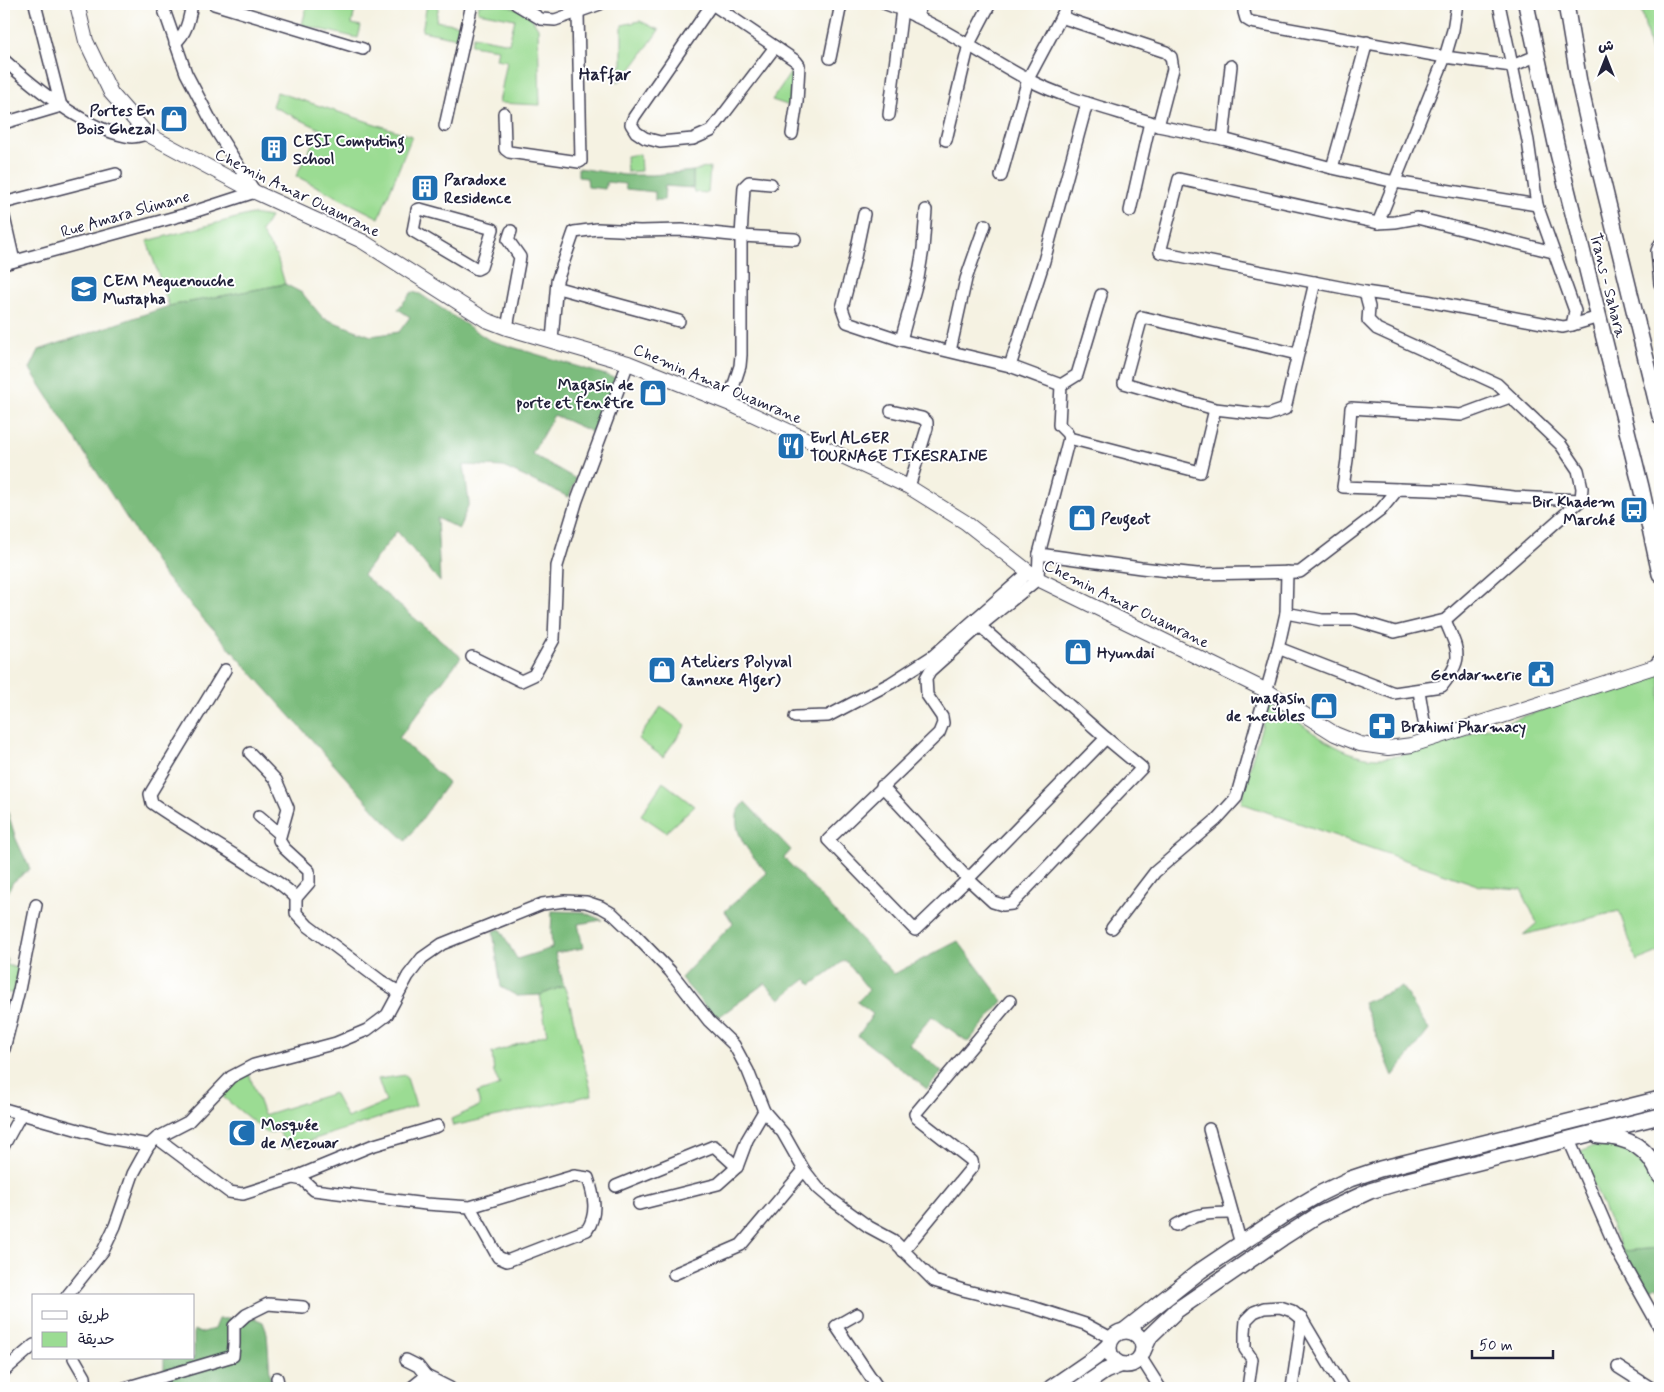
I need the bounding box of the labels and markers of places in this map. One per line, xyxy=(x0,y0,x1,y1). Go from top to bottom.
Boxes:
place label: Portes En Bois Ghezal xyxy=(77,101,155,140)
shop icon: Portes En Bois Ghezal xyxy=(159,104,189,134)
place label: CESI Computing School xyxy=(293,131,405,170)
building icon: CESI Computing School xyxy=(259,134,289,164)
place label: Paradoxe Residence xyxy=(444,170,511,209)
building icon: Paradoxe Residence xyxy=(410,173,440,203)
place label: CEM Meguenouche Mustapha xyxy=(103,271,234,310)
school or university icon: CEM Meguenouche Mustapha xyxy=(69,274,99,304)
place label: Magasin de porte et fenêtre xyxy=(516,375,634,414)
shop icon: Magasin de porte et fenêtre xyxy=(638,378,668,408)
place label: Eurl ALGER TOURNAGE TIXESRAINE xyxy=(810,428,988,467)
restaurant icon: Eurl ALGER TOURNAGE TIXESRAINE xyxy=(776,431,806,461)
place label: Bir Khadem Marché xyxy=(1532,492,1616,531)
bus stop icon: Bir Khadem Marché xyxy=(1619,495,1649,525)
shop icon: Peugeot xyxy=(1067,503,1097,533)
place label: Peugeot xyxy=(1101,509,1151,532)
shop icon: Hyundai xyxy=(1063,637,1093,667)
place label: Hyundai xyxy=(1097,643,1155,664)
place label: Ateliers Polyval (annexe Alger) xyxy=(681,652,792,693)
shop icon: Ateliers Polyval (annexe Alger) xyxy=(647,655,677,685)
public building icon: Gendarmerie xyxy=(1526,659,1556,689)
place label: Gendarmerie xyxy=(1431,665,1522,686)
place label: magasin de meubles xyxy=(1226,688,1305,727)
shop icon: magasin de meubles xyxy=(1309,691,1339,721)
pharmacy icon: Brahimi Pharmacy xyxy=(1367,711,1397,741)
place label: Brahimi Pharmacy xyxy=(1401,717,1527,738)
place label: Mosquée de Mezouar xyxy=(261,1115,339,1154)
mosque icon: Mosquée de Mezouar xyxy=(227,1118,257,1148)

